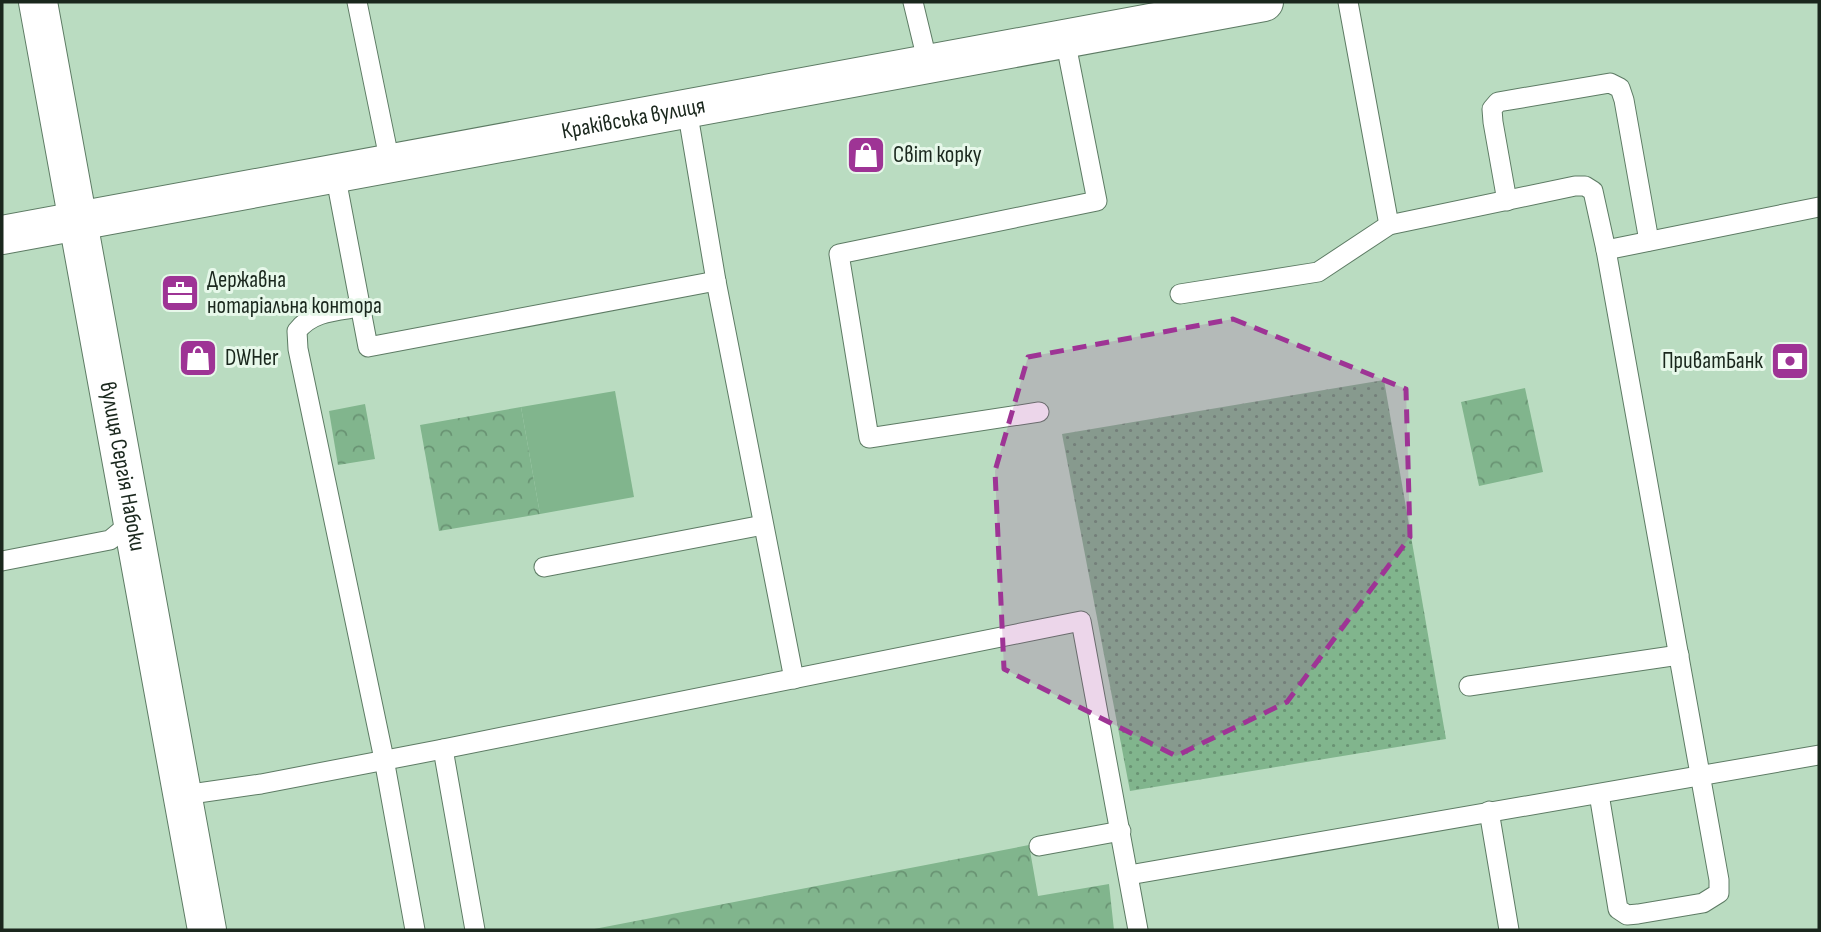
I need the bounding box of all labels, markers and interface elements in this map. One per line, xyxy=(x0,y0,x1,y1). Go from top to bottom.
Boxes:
street label: Краківська вулиця xyxy=(559,91,707,145)
shop icon: Світ корку xyxy=(845,134,887,176)
place label: Світ корку xyxy=(893,141,982,169)
place label: Державна нотаріальна контора xyxy=(207,266,382,320)
office icon: Державна нотаріальна контора xyxy=(159,272,201,314)
shop icon: DWHer xyxy=(177,337,219,379)
bank icon: ПриватБанк xyxy=(1769,340,1811,382)
place label: DWHer xyxy=(225,344,279,372)
place label: ПриватБанк xyxy=(1662,347,1763,375)
street label: вулиця Сергія Набоки xyxy=(93,379,152,553)

